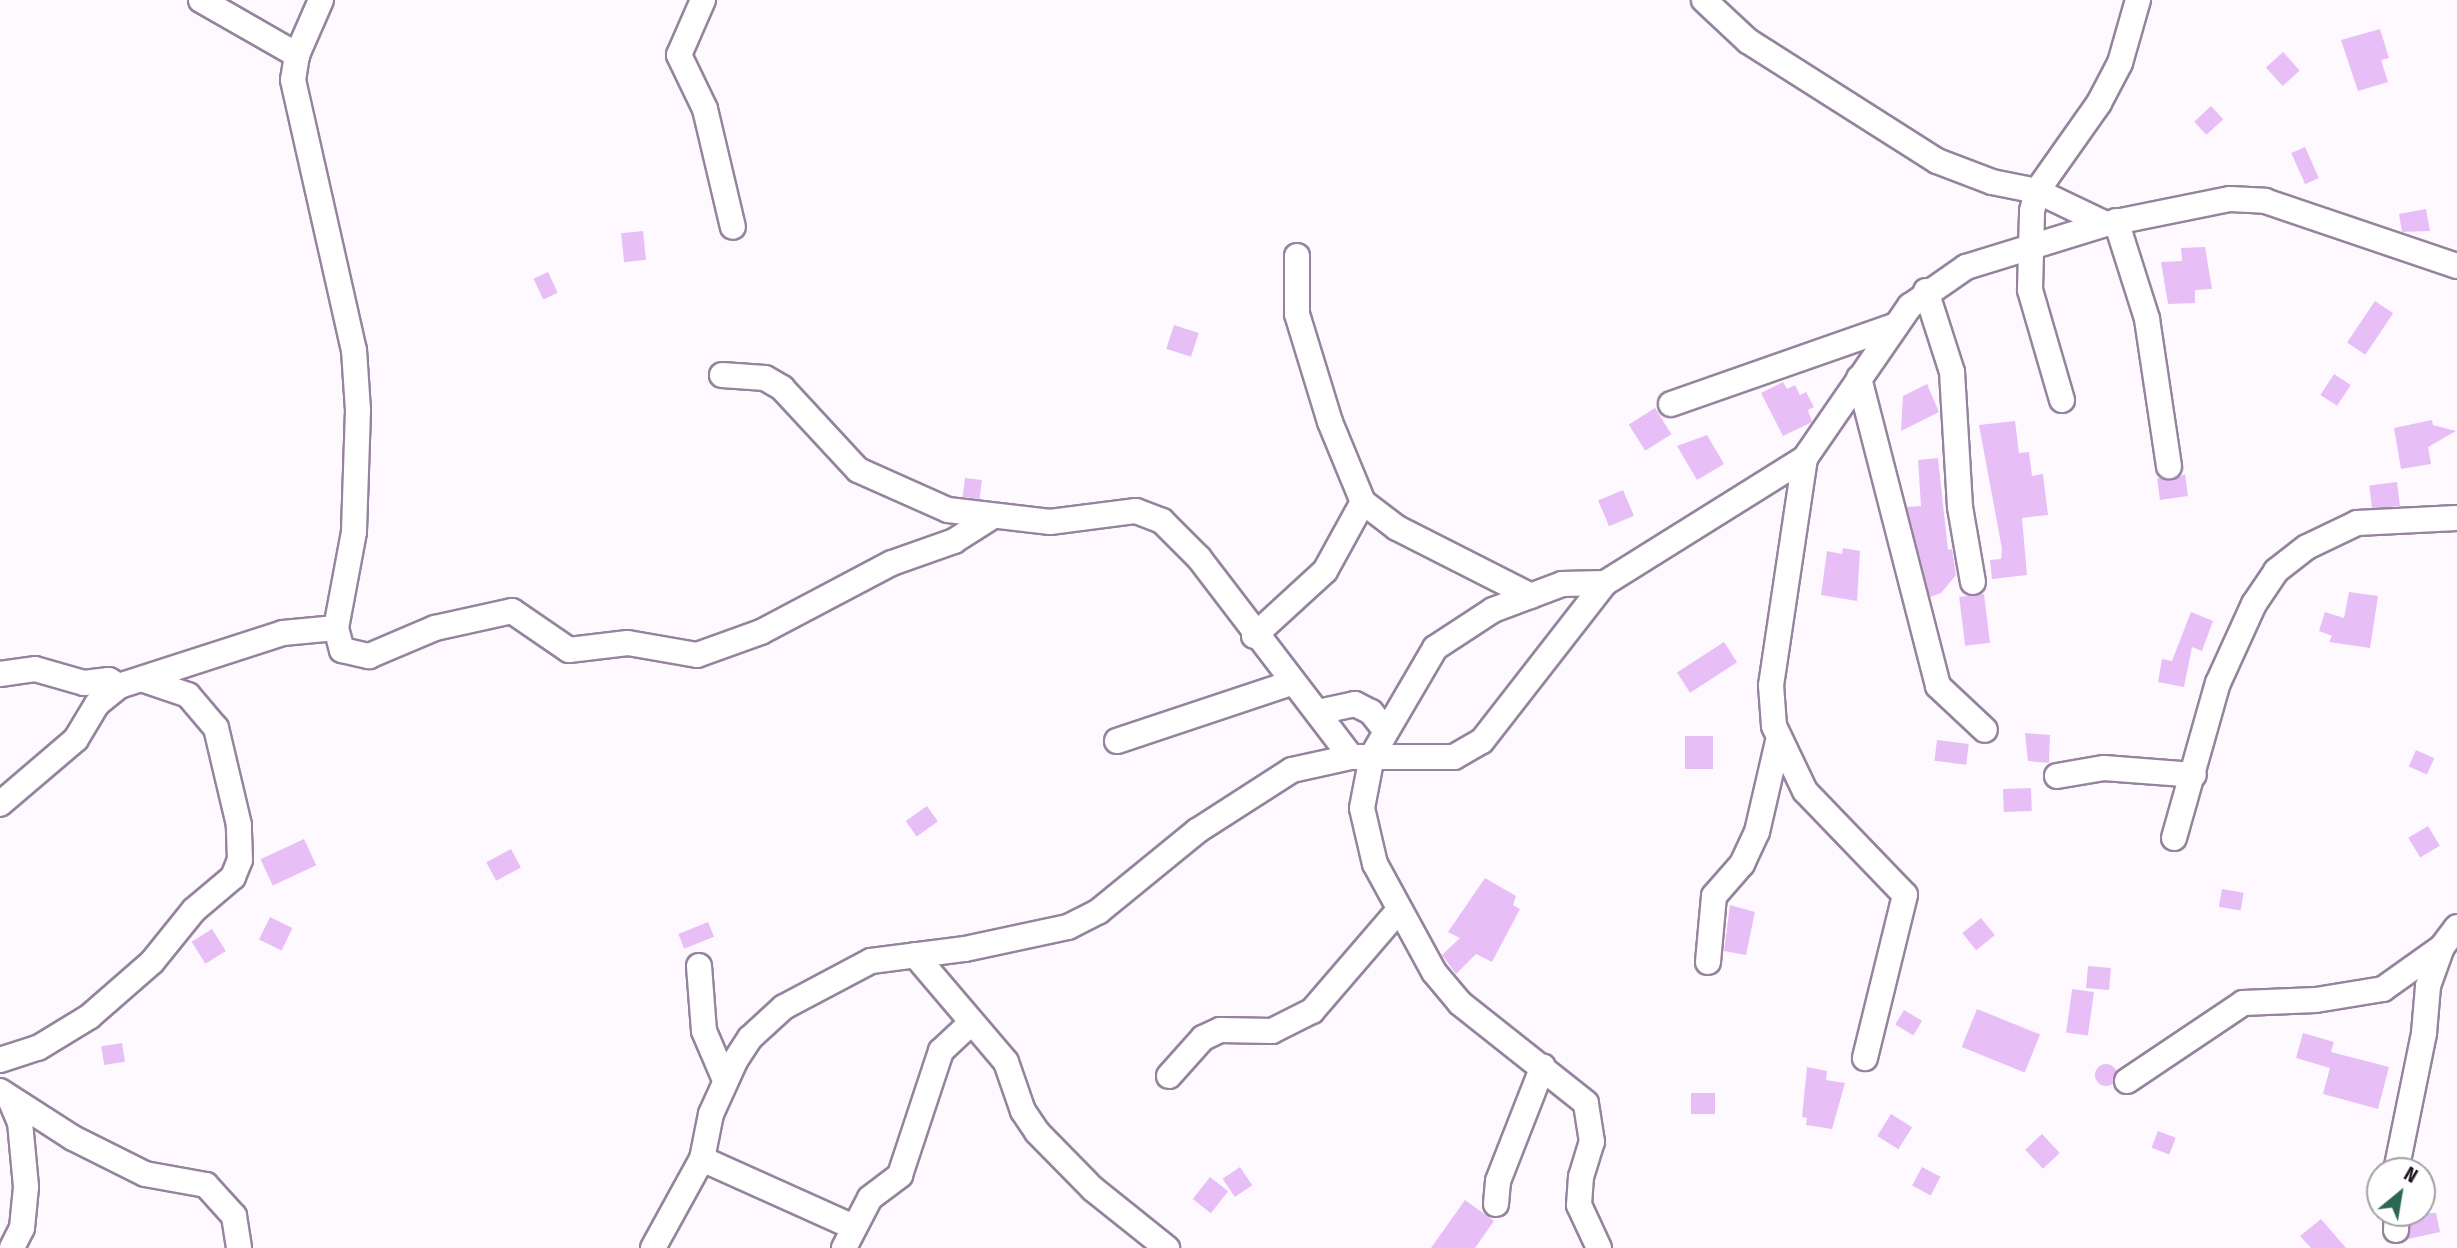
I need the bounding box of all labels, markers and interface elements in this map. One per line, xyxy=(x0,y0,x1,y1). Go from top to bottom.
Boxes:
north arrow xyxy=(2366,1157,2436,1227)
text: N xyxy=(2400,1162,2421,1188)

